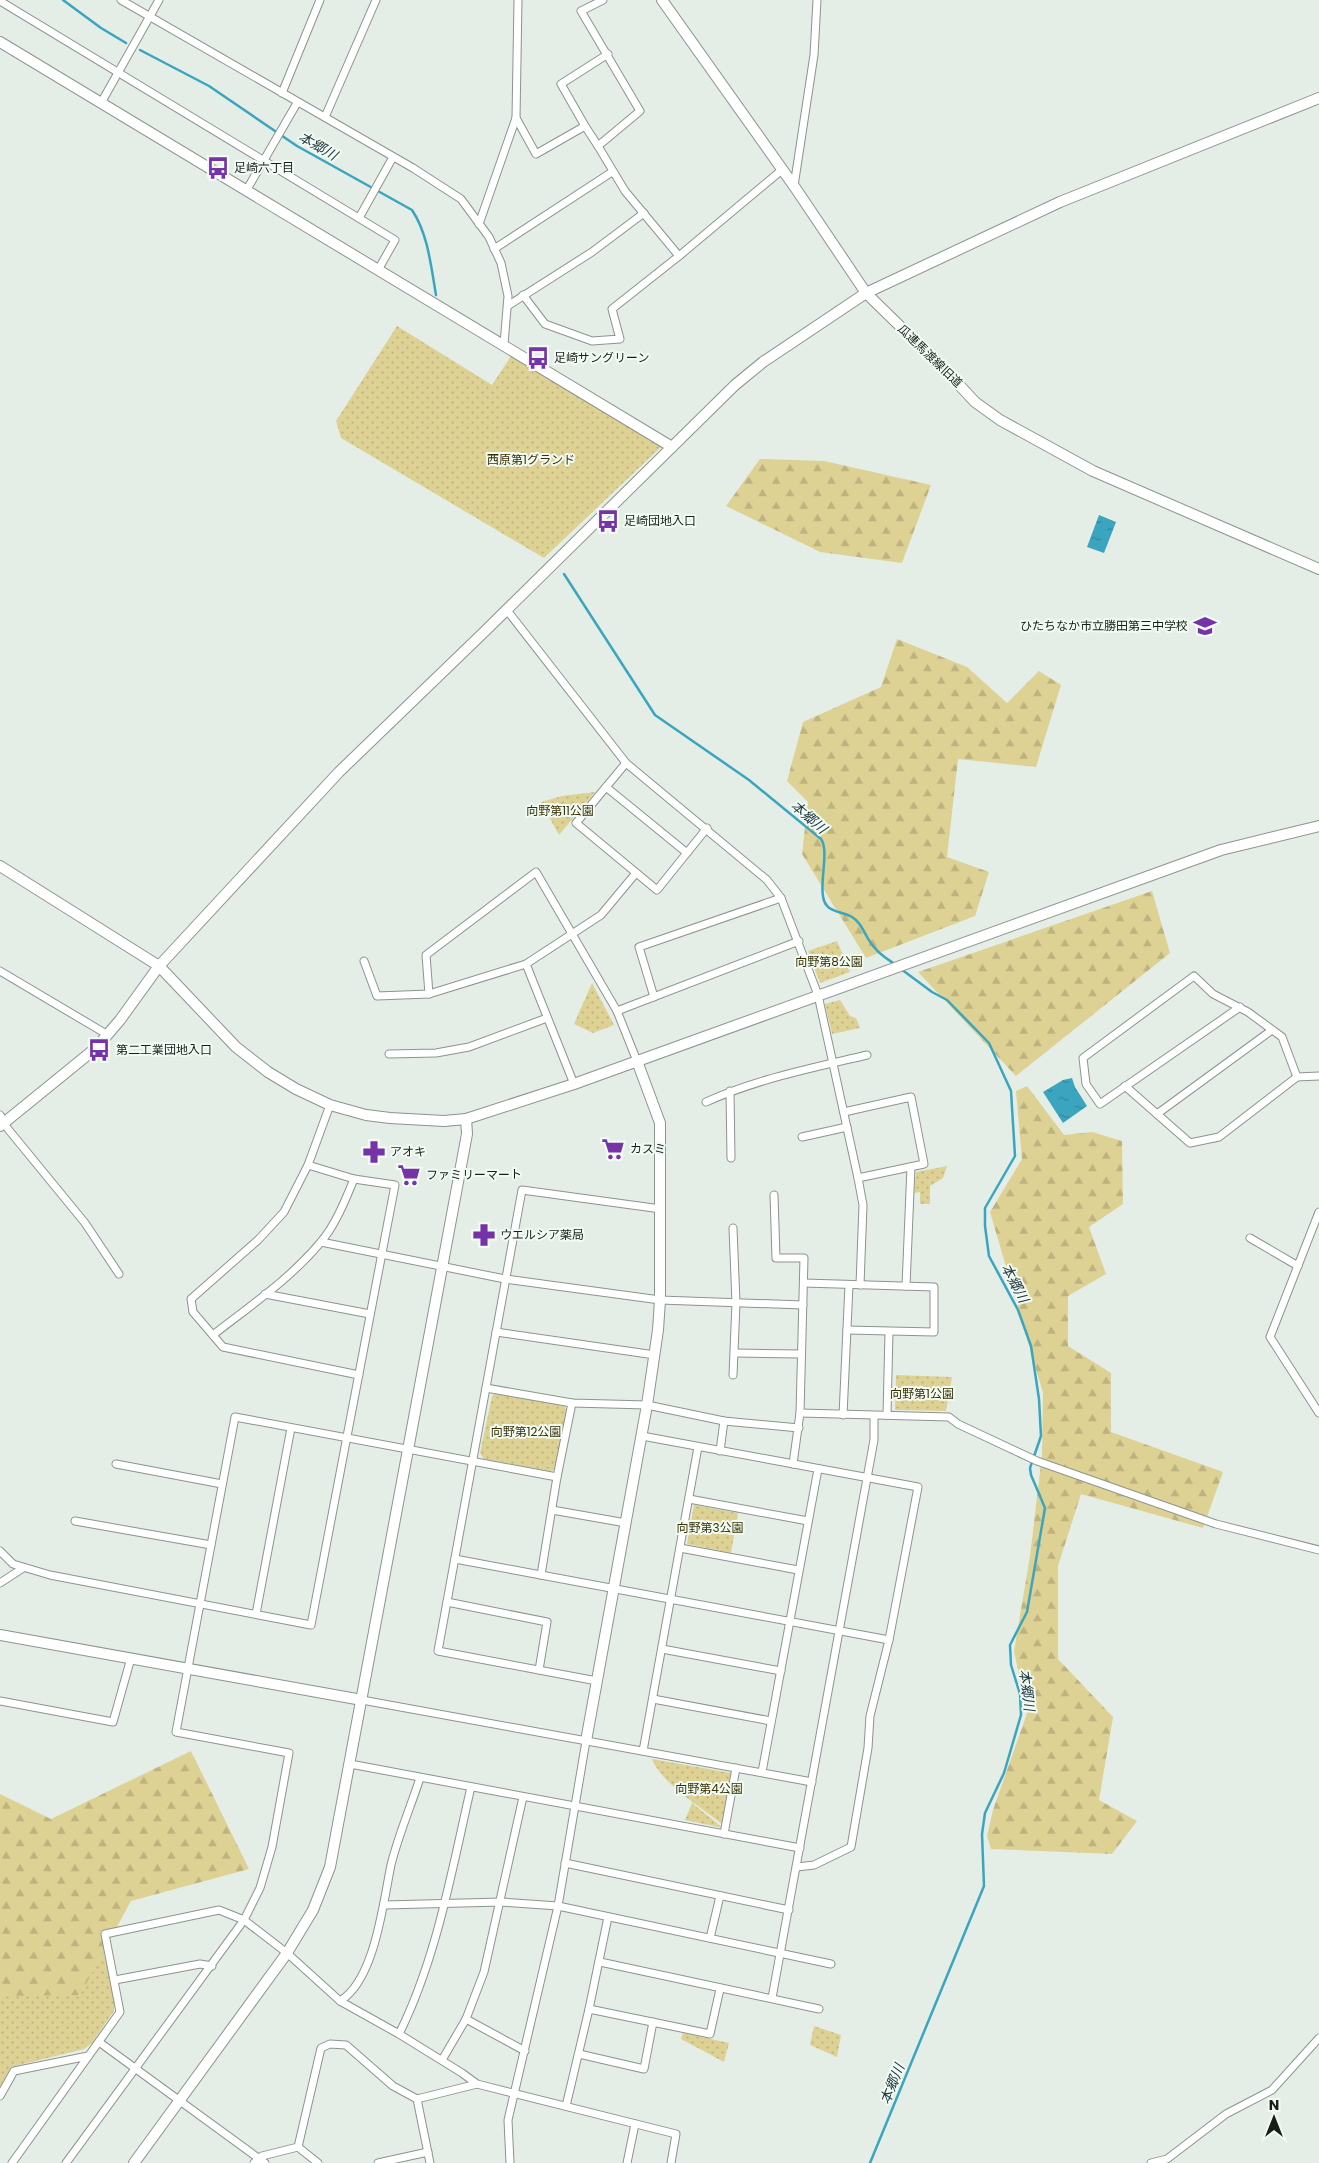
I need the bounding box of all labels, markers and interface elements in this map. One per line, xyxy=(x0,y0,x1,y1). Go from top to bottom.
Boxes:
water label: 本郷川 xyxy=(295,127,343,166)
bus stop icon: 足崎六丁目 xyxy=(205,155,231,181)
place label: 足崎六丁目 xyxy=(234,159,294,176)
street label: 瓜連馬渡線旧道 xyxy=(894,320,966,391)
bus stop icon: 足崎サングリーン xyxy=(525,345,551,371)
place label: 足崎サングリーン xyxy=(554,349,649,366)
park label: 西原第1グランド xyxy=(487,451,575,468)
bus stop icon: 足崎団地入口 xyxy=(595,508,621,534)
place label: 足崎団地入口 xyxy=(624,512,696,529)
school or university icon: ひたちなか市立勝田第三中学校 xyxy=(1192,613,1218,639)
place label: ひたちなか市立勝田第三中学校 xyxy=(1020,617,1188,634)
water label: 本郷川 xyxy=(787,796,833,840)
park label: 向野第11公園 xyxy=(526,802,594,819)
park label: 向野第8公園 xyxy=(795,953,863,970)
bus stop icon: 第二工業団地入口 xyxy=(86,1037,112,1063)
place label: 第二工業団地入口 xyxy=(116,1041,212,1058)
supermarket icon: カスミ xyxy=(600,1136,626,1162)
pharmacy icon: アオキ xyxy=(361,1139,387,1165)
place label: カスミ xyxy=(630,1140,666,1157)
place label: アオキ xyxy=(390,1143,426,1160)
supermarket icon: ファミリーマート xyxy=(396,1162,422,1188)
place label: ファミリーマート xyxy=(426,1166,522,1183)
pharmacy icon: ウエルシア薬局 xyxy=(471,1222,497,1248)
place label: ウエルシア薬局 xyxy=(500,1226,584,1243)
water label: 本郷川 xyxy=(996,1260,1035,1308)
park label: 向野第1公園 xyxy=(890,1385,954,1402)
park label: 向野第12公園 xyxy=(491,1423,561,1440)
park label: 向野第3公園 xyxy=(676,1519,744,1536)
water label: 本郷川 xyxy=(1015,1668,1040,1714)
park label: 向野第4公園 xyxy=(675,1780,743,1797)
water label: 本郷川 xyxy=(875,2059,910,2107)
north arrow xyxy=(1249,2093,1299,2143)
text: N xyxy=(1269,2095,1279,2115)

